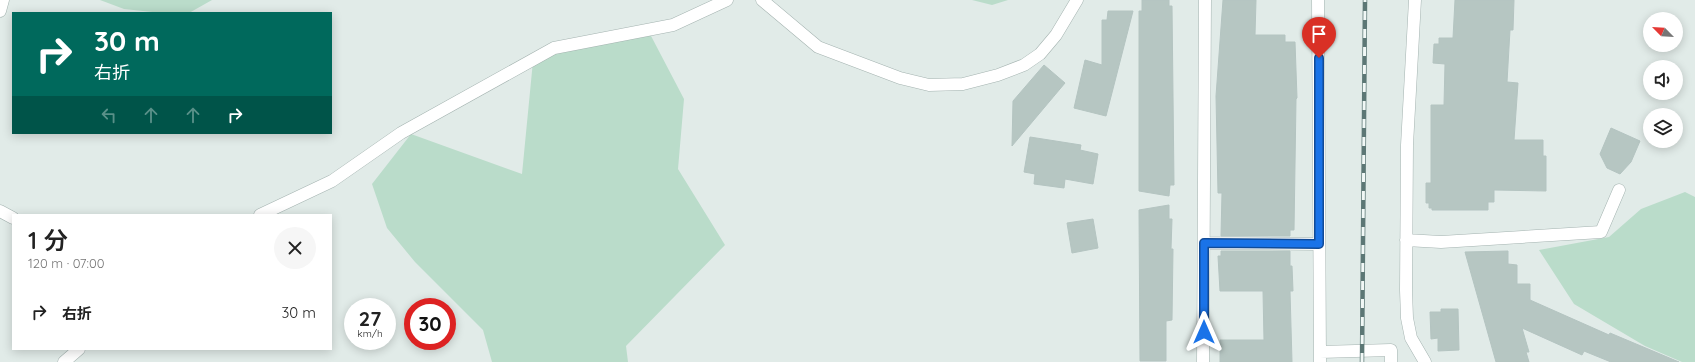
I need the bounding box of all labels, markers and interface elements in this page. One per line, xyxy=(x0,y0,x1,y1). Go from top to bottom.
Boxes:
north arrow xyxy=(1643,12,1683,52)
map controls xyxy=(1643,12,1683,148)
pin xyxy=(1302,17,1336,58)
text: 30 m xyxy=(94,23,160,58)
icon: arrive xyxy=(1308,23,1330,45)
icon: right xyxy=(28,28,80,80)
button: sound xyxy=(1643,60,1683,100)
text: 右折 xyxy=(94,61,130,84)
icon: left xyxy=(98,104,120,126)
icon: ahead xyxy=(140,104,162,126)
icon: ahead xyxy=(182,104,204,126)
icon: right xyxy=(224,104,246,126)
button: layers xyxy=(1643,108,1683,148)
text: 1 分 xyxy=(28,225,68,255)
button: close xyxy=(274,227,316,269)
text: 120 m · 07:00 xyxy=(28,255,104,271)
speed limit sign: 30 xyxy=(404,298,456,350)
icon: right xyxy=(28,301,50,323)
text: 30 m xyxy=(281,303,316,322)
text: 右折 xyxy=(62,304,92,323)
text: 27 xyxy=(359,306,381,331)
position arrow xyxy=(1183,311,1225,353)
text: km/h xyxy=(357,327,383,340)

